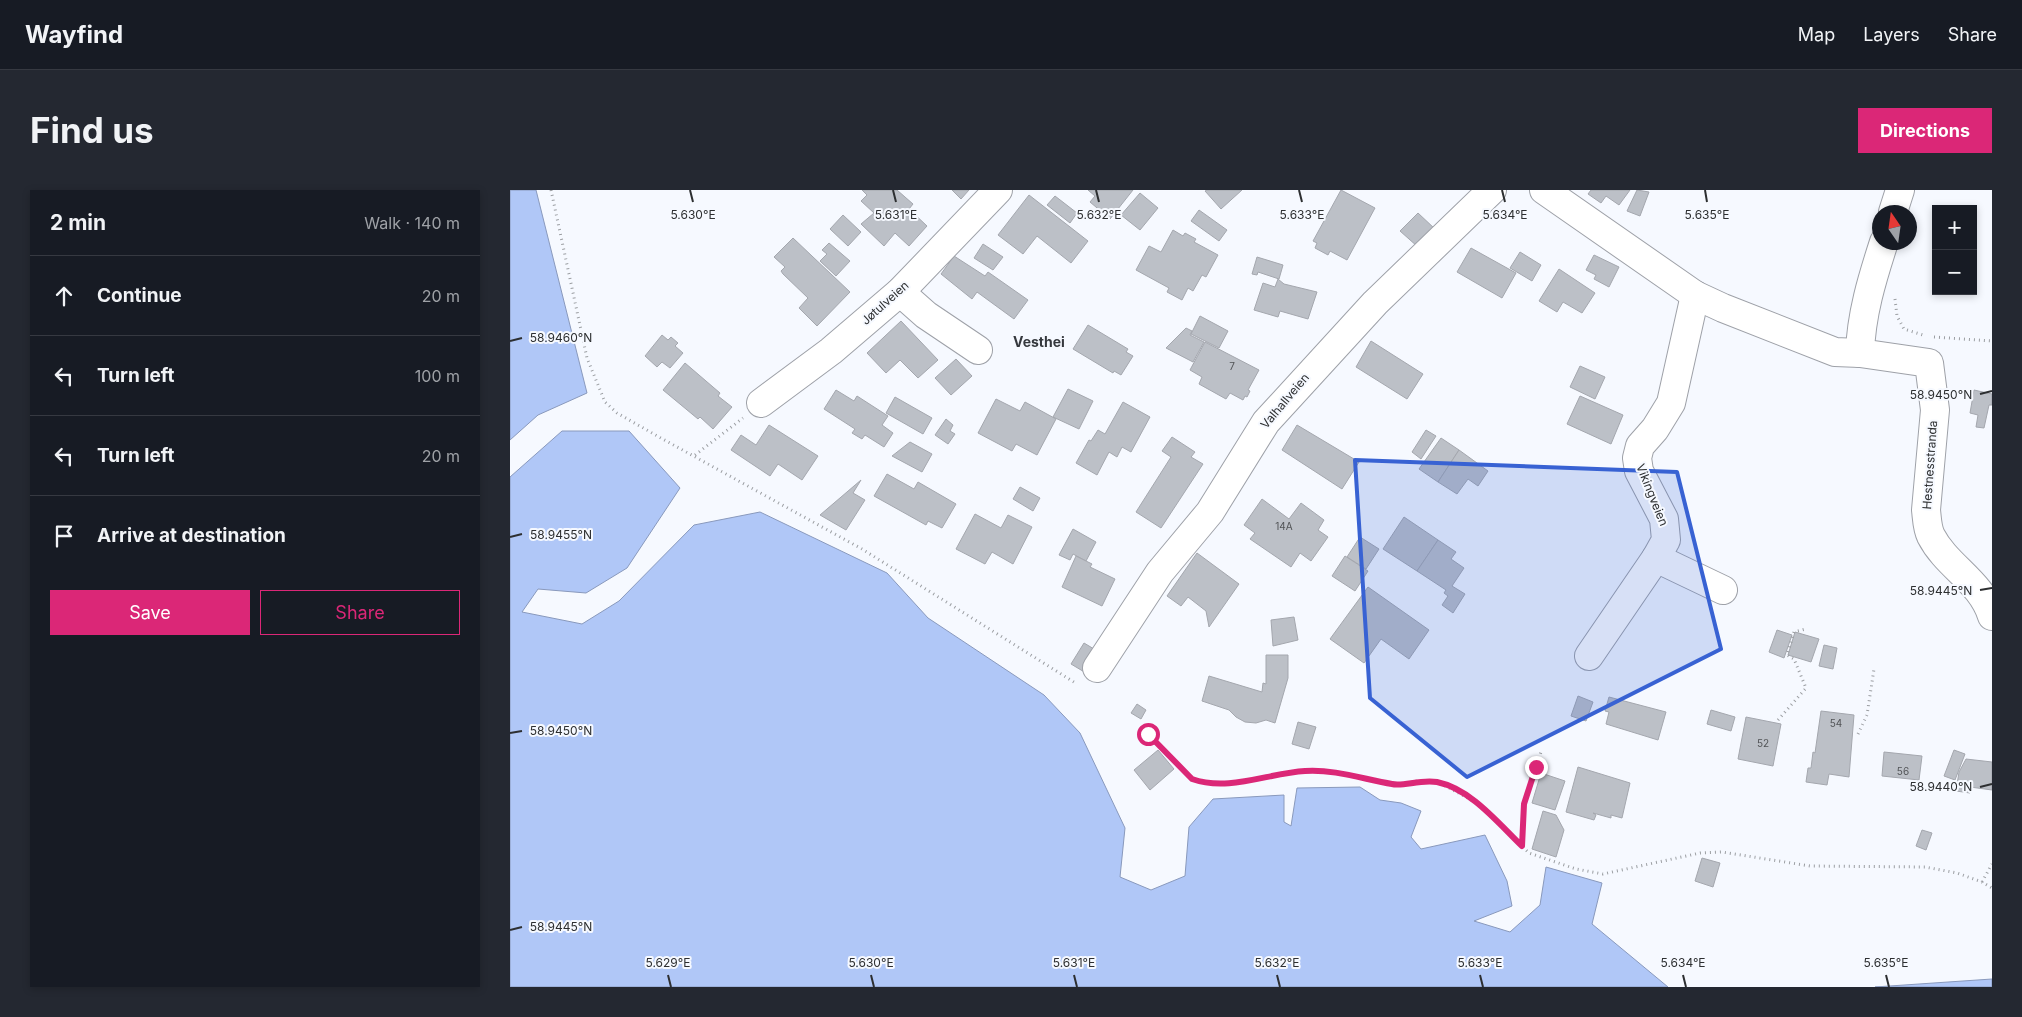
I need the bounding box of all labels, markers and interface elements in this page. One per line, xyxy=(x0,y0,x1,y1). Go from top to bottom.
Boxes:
text: Wayfind xyxy=(25,20,123,49)
text: Map xyxy=(1798,24,1835,45)
text: Layers xyxy=(1863,24,1920,45)
text: Share xyxy=(1948,24,1997,45)
button: Directions xyxy=(1858,108,1992,153)
text: Find us xyxy=(30,109,154,151)
north arrow xyxy=(1872,205,1917,250)
map controls xyxy=(1932,205,1977,295)
button: + xyxy=(1932,205,1977,250)
text: 5.630°E xyxy=(670,207,716,222)
text: 5.631°E xyxy=(875,207,917,222)
text: 5.632°E xyxy=(1077,207,1121,222)
text: 5.633°E xyxy=(1280,207,1324,222)
text: 5.634°E xyxy=(1482,207,1528,222)
text: 5.635°E xyxy=(1685,207,1729,222)
text: 2 min xyxy=(50,210,106,235)
text: Walk · 140 m xyxy=(364,213,460,233)
button: − xyxy=(1932,250,1977,295)
street label: Jøtulveien xyxy=(858,277,911,328)
icon: ahead xyxy=(50,282,78,310)
text: Continue xyxy=(97,284,182,307)
text: 20 m xyxy=(422,286,460,306)
text: 58.9460°N xyxy=(530,330,592,345)
district label: Vesthei xyxy=(1013,333,1065,350)
house number: 7 xyxy=(1229,360,1235,372)
icon: left xyxy=(50,362,78,390)
text: Turn left xyxy=(97,364,175,387)
text: 100 m xyxy=(415,366,460,386)
street label: Valhallveien xyxy=(1257,370,1312,431)
text: 58.9450°N xyxy=(1910,387,1972,402)
street label: Hestnesstranda xyxy=(1919,420,1940,510)
icon: left xyxy=(50,442,78,470)
text: Turn left xyxy=(97,444,175,467)
text: 20 m xyxy=(422,446,460,466)
street label: Vikingveien xyxy=(1633,462,1672,528)
house number: 14A xyxy=(1275,520,1293,532)
icon: arrive xyxy=(50,522,78,550)
text: Arrive at destination xyxy=(97,524,286,547)
text: 58.9455°N xyxy=(530,527,592,542)
text: 58.9445°N xyxy=(1910,583,1972,598)
button: Save xyxy=(50,590,250,635)
button: Share xyxy=(260,590,460,635)
house number: 54 xyxy=(1830,717,1842,729)
text: 58.9450°N xyxy=(530,723,592,738)
route start xyxy=(1137,723,1160,746)
house number: 52 xyxy=(1757,737,1769,749)
route end xyxy=(1525,756,1548,779)
house number: 56 xyxy=(1897,765,1909,777)
text: 58.9440°N xyxy=(1910,779,1972,794)
text: 58.9445°N xyxy=(530,919,592,934)
text: 5.629°E xyxy=(645,955,691,970)
text: 5.630°E xyxy=(848,955,894,970)
text: 5.631°E xyxy=(1053,955,1095,970)
text: 5.632°E xyxy=(1255,955,1299,970)
text: 5.633°E xyxy=(1458,955,1502,970)
text: 5.634°E xyxy=(1660,955,1706,970)
text: 5.635°E xyxy=(1864,955,1908,970)

